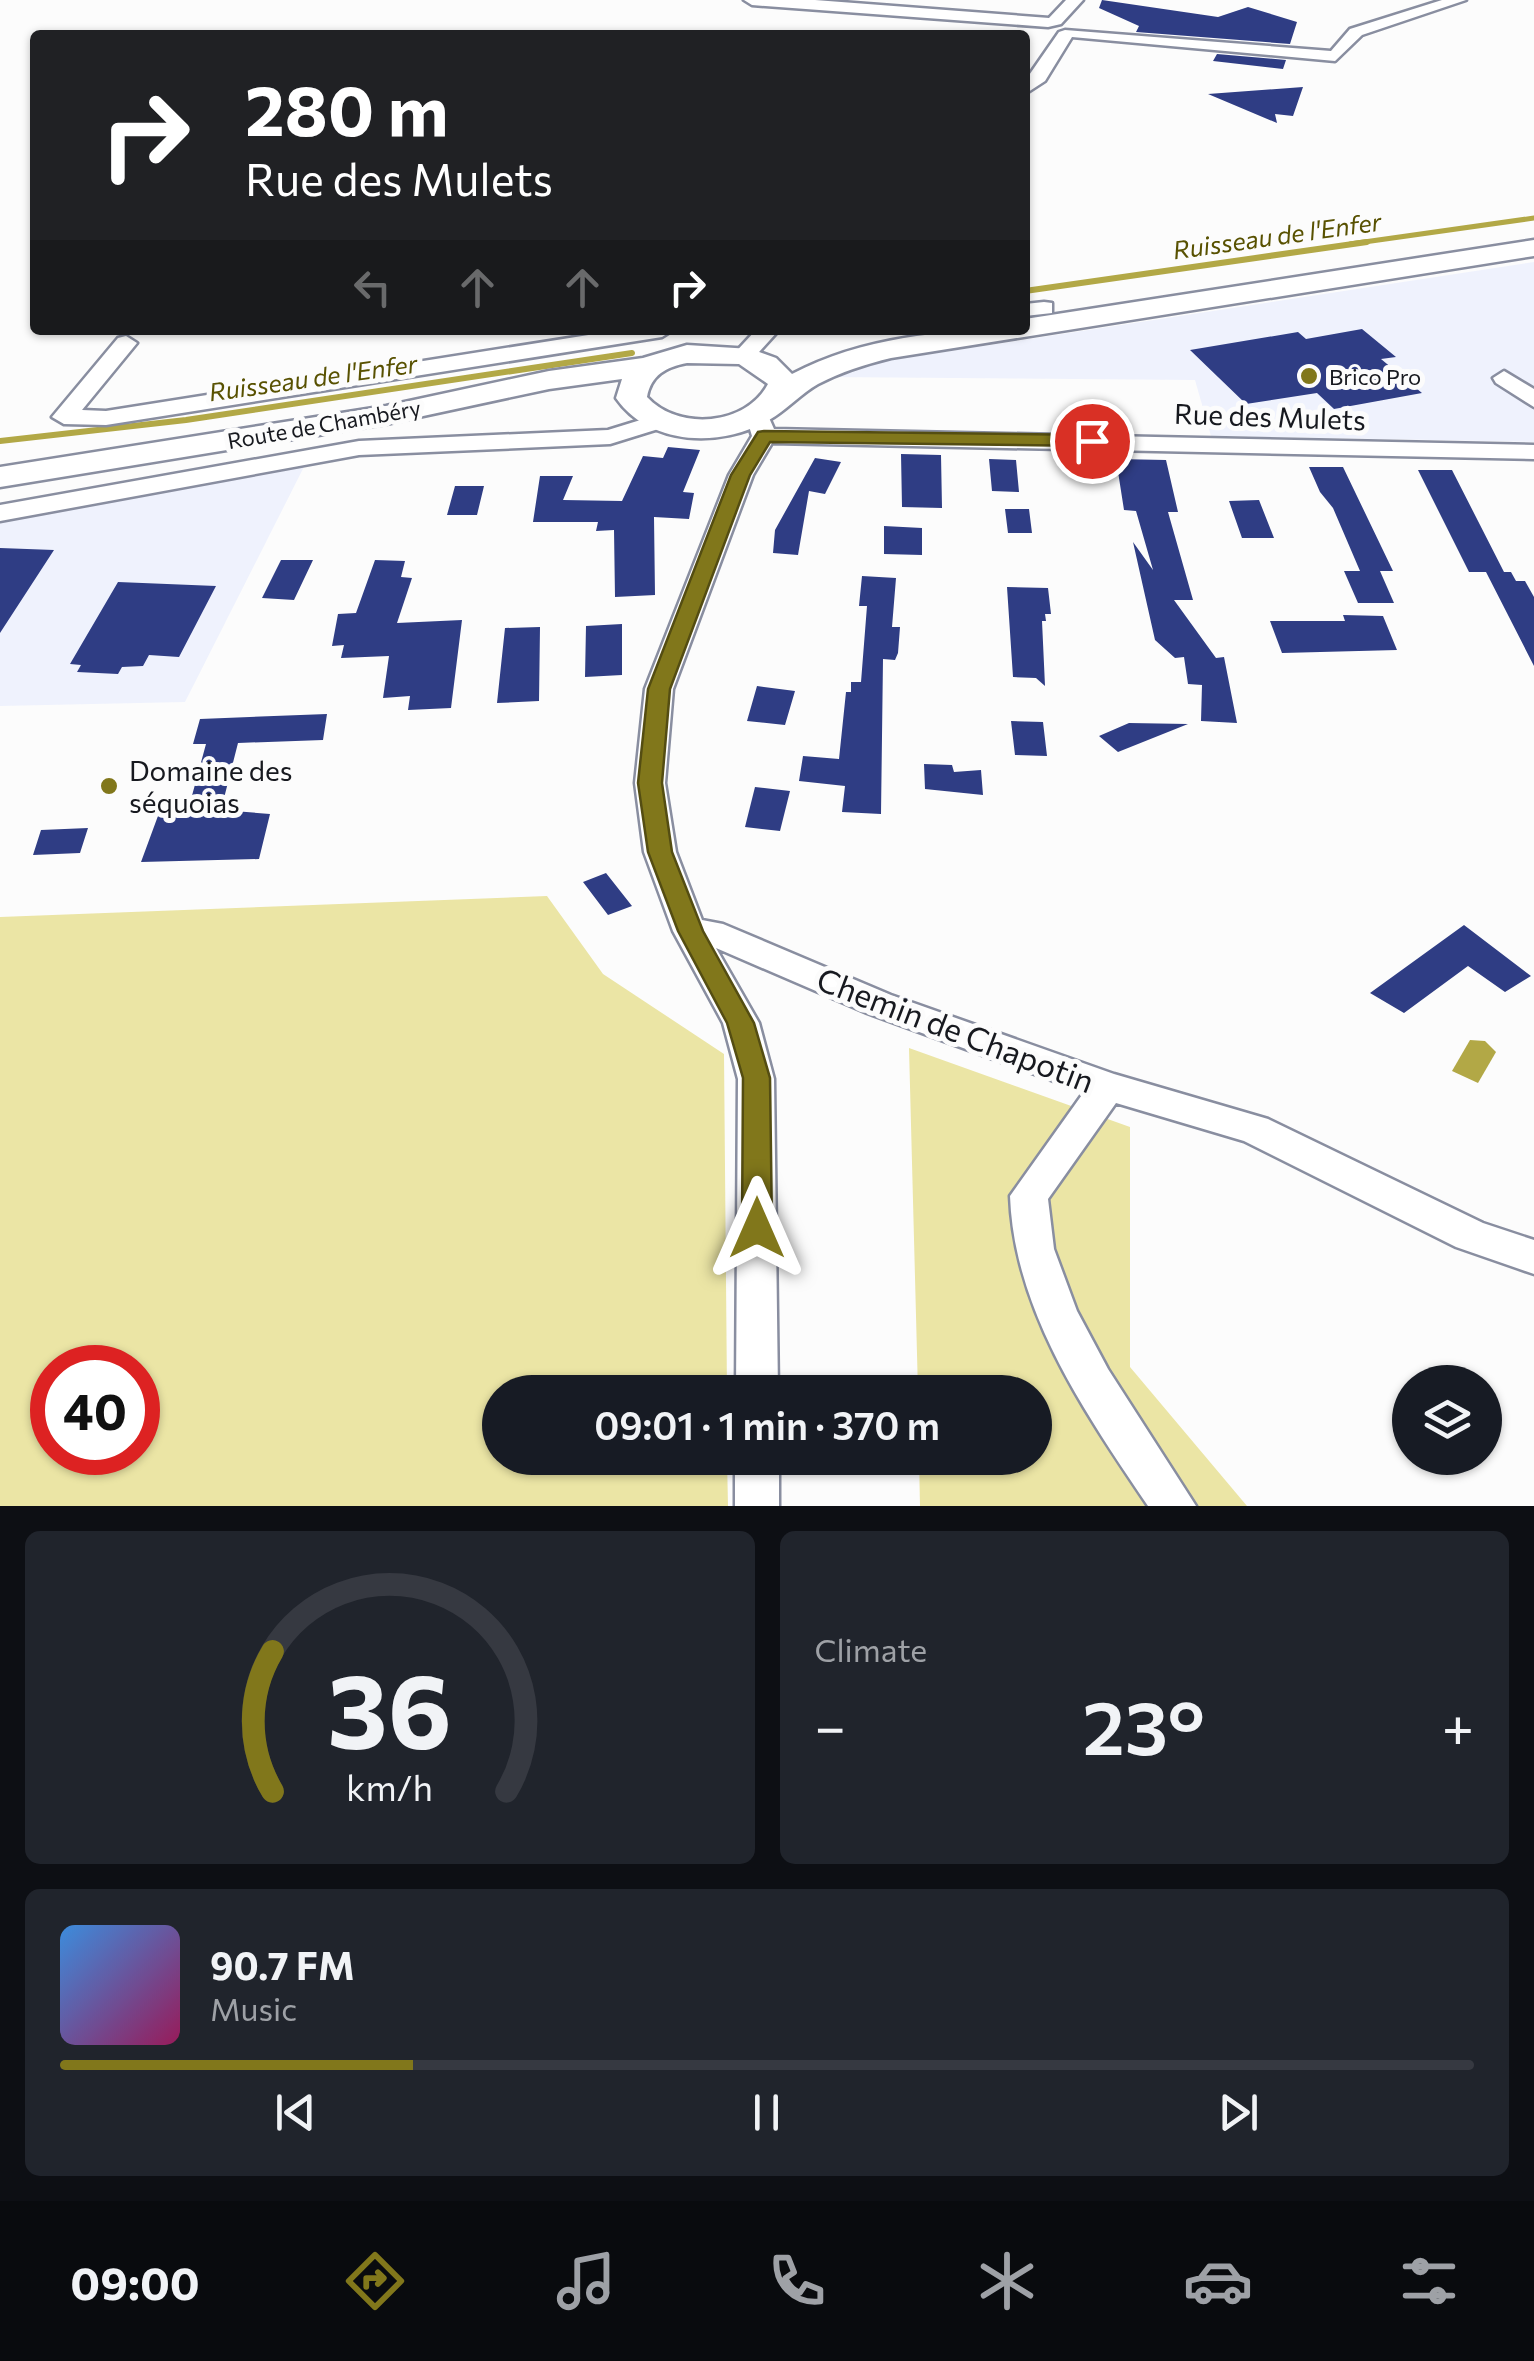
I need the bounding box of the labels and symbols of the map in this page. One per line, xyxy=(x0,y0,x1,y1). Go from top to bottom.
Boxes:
water label: Ruisseau de l'Enfer xyxy=(1171,205,1384,264)
water label: Ruisseau de l'Enfer xyxy=(207,347,420,406)
place label: Brico Pro xyxy=(1329,363,1421,390)
marker: Brico Pro xyxy=(1298,365,1320,387)
street label: Route de Chambéry xyxy=(225,394,423,454)
street label: Rue des Mulets xyxy=(1174,396,1366,436)
pin xyxy=(1050,399,1135,484)
place label: Domaine des séquoias xyxy=(129,753,292,819)
marker: Domaine des séquoias xyxy=(98,775,120,797)
street label: Chemin de Chapotin xyxy=(812,958,1100,1100)
position arrow xyxy=(705,1176,809,1280)
speed limit sign: 40 xyxy=(30,1345,160,1475)

